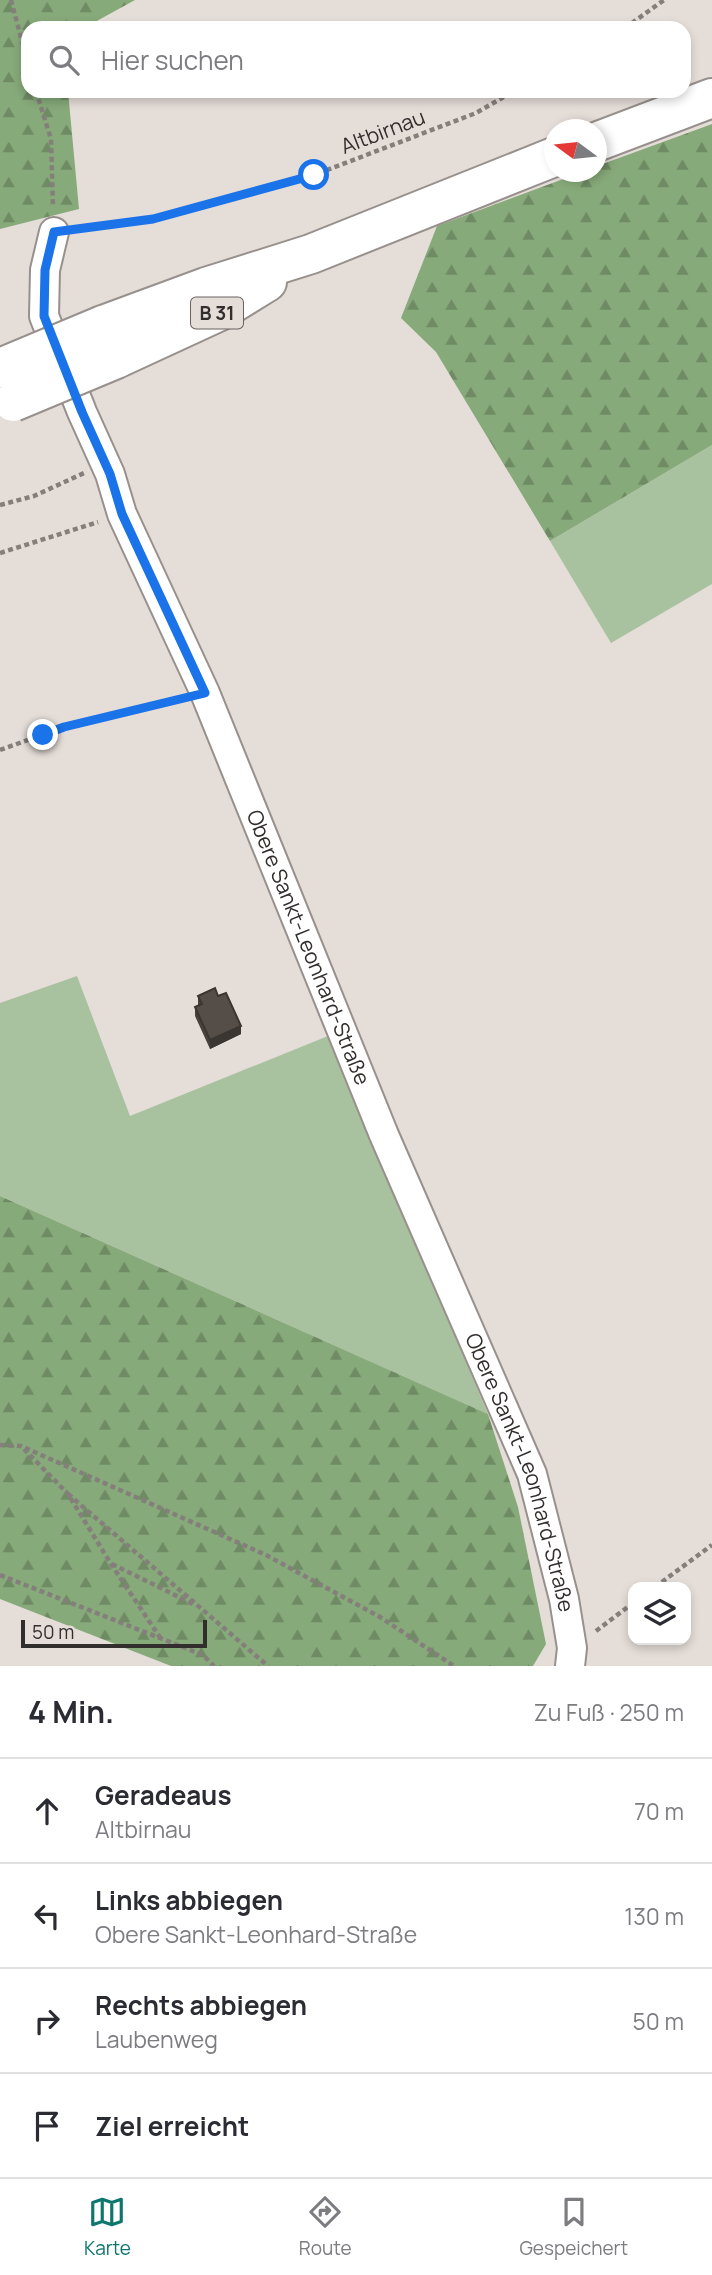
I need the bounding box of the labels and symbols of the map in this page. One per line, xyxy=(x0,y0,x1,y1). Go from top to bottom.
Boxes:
street label: Altbirnau xyxy=(336,102,429,160)
north arrow xyxy=(544,119,607,182)
route start xyxy=(298,159,329,190)
road number: B 31 xyxy=(191,298,243,328)
route end xyxy=(27,719,58,750)
street label: Obere Sankt-Leonhard-Straße xyxy=(241,805,377,1089)
street label: Obere Sankt-Leonhard-Straße xyxy=(459,1328,581,1614)
scale bar xyxy=(21,1617,206,1649)

